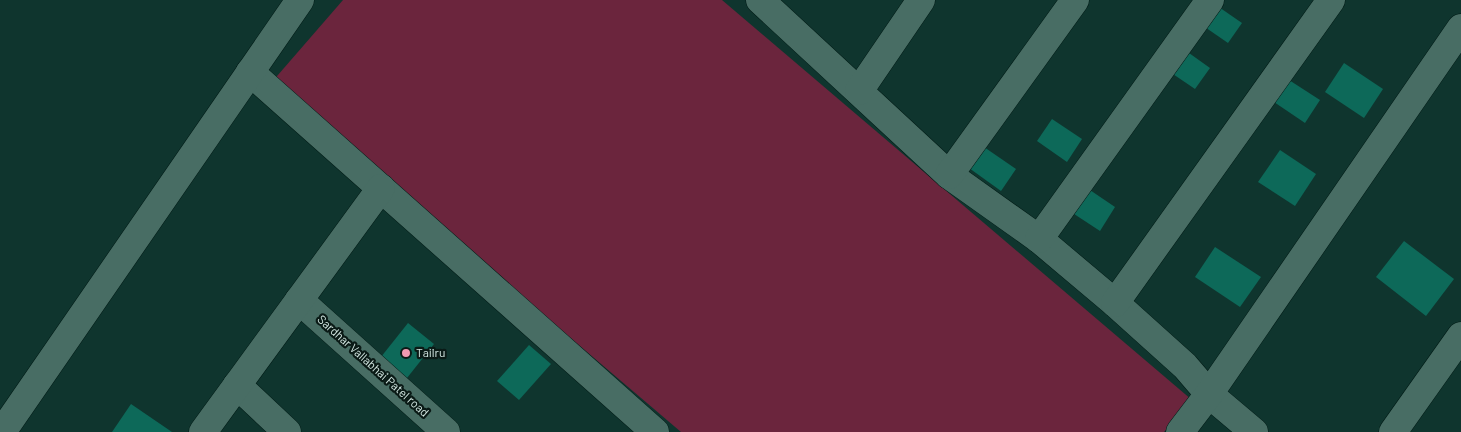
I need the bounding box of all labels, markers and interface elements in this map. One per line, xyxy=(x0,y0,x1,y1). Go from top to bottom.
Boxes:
street label: Sardhar Vallabhai Patel road xyxy=(315,312,432,419)
place label: Tailru xyxy=(416,345,445,359)
marker: Tailru xyxy=(400,347,412,359)

